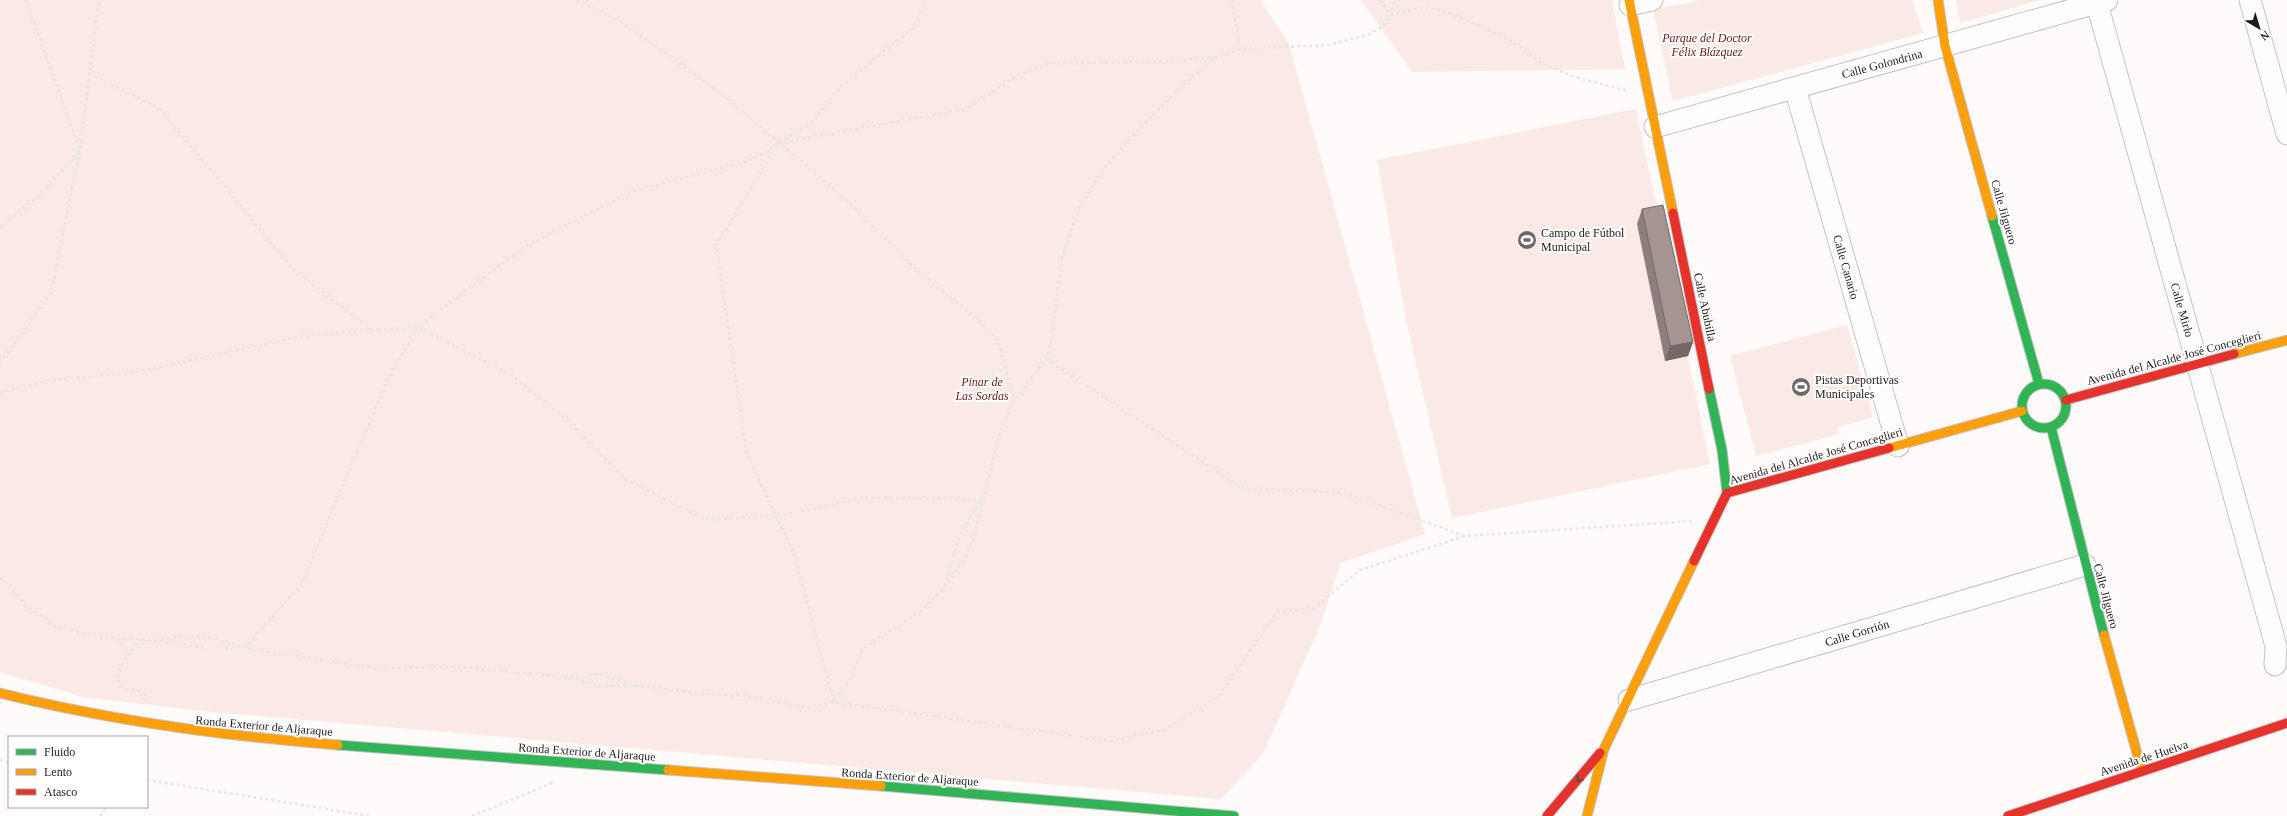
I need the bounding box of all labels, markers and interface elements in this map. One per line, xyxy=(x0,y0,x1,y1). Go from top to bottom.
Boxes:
north arrow xyxy=(2239,8,2279,48)
text: N xyxy=(2258,29,2272,43)
park label: Parque del Doctor Félix Blázquez xyxy=(1661,31,1752,59)
street label: Calle Golondrina xyxy=(1840,46,1925,82)
street label: Calle Jilguero xyxy=(1988,178,2020,246)
place label: Campo de Fútbol Municipal xyxy=(1541,226,1625,254)
sports icon: Campo de Fútbol Municipal xyxy=(1516,229,1538,251)
street label: Calle Canario xyxy=(1830,233,1862,301)
street label: Calle Abubilla xyxy=(1691,271,1719,343)
street label: Calle Mirlo xyxy=(2168,281,2196,339)
street label: Avenida del Alcalde José Conceglieri xyxy=(2085,328,2263,388)
place label: Pistas Deportivas Municipales xyxy=(1815,373,1899,401)
park label: Pinar de Las Sordas xyxy=(954,375,1009,403)
sports icon: Pistas Deportivas Municipales xyxy=(1790,376,1812,398)
street label: Avenida del Alcalde José Conceglieri xyxy=(1728,424,1905,487)
street label: Calle Jilguero xyxy=(2091,562,2121,630)
street label: Calle Gorrión xyxy=(1823,617,1891,649)
street label: Ronda Exterior de Aljaraque xyxy=(195,713,333,739)
legend xyxy=(8,736,148,808)
street label: Avenida de Huelva xyxy=(2098,737,2190,779)
street label: Ronda Exterior de Aljaraque xyxy=(518,740,656,764)
text: Fluido xyxy=(44,745,75,759)
text: Lento xyxy=(44,765,72,779)
street label: Ronda Exterior de Aljaraque xyxy=(841,765,979,789)
one-way arrow xyxy=(1576,774,1583,781)
text: Atasco xyxy=(44,785,77,799)

